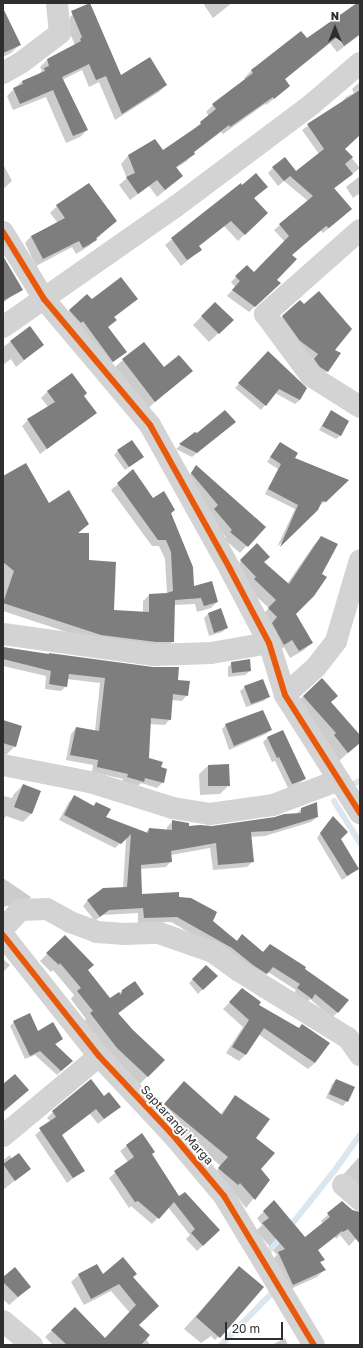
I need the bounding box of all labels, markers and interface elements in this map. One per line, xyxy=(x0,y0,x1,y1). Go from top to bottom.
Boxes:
north arrow xyxy=(315,8,355,48)
text: N xyxy=(331,9,339,22)
street label: Saptarangi Marga xyxy=(138,1082,216,1168)
scale bar xyxy=(227,1314,285,1340)
text: 20 m xyxy=(232,1321,260,1336)

